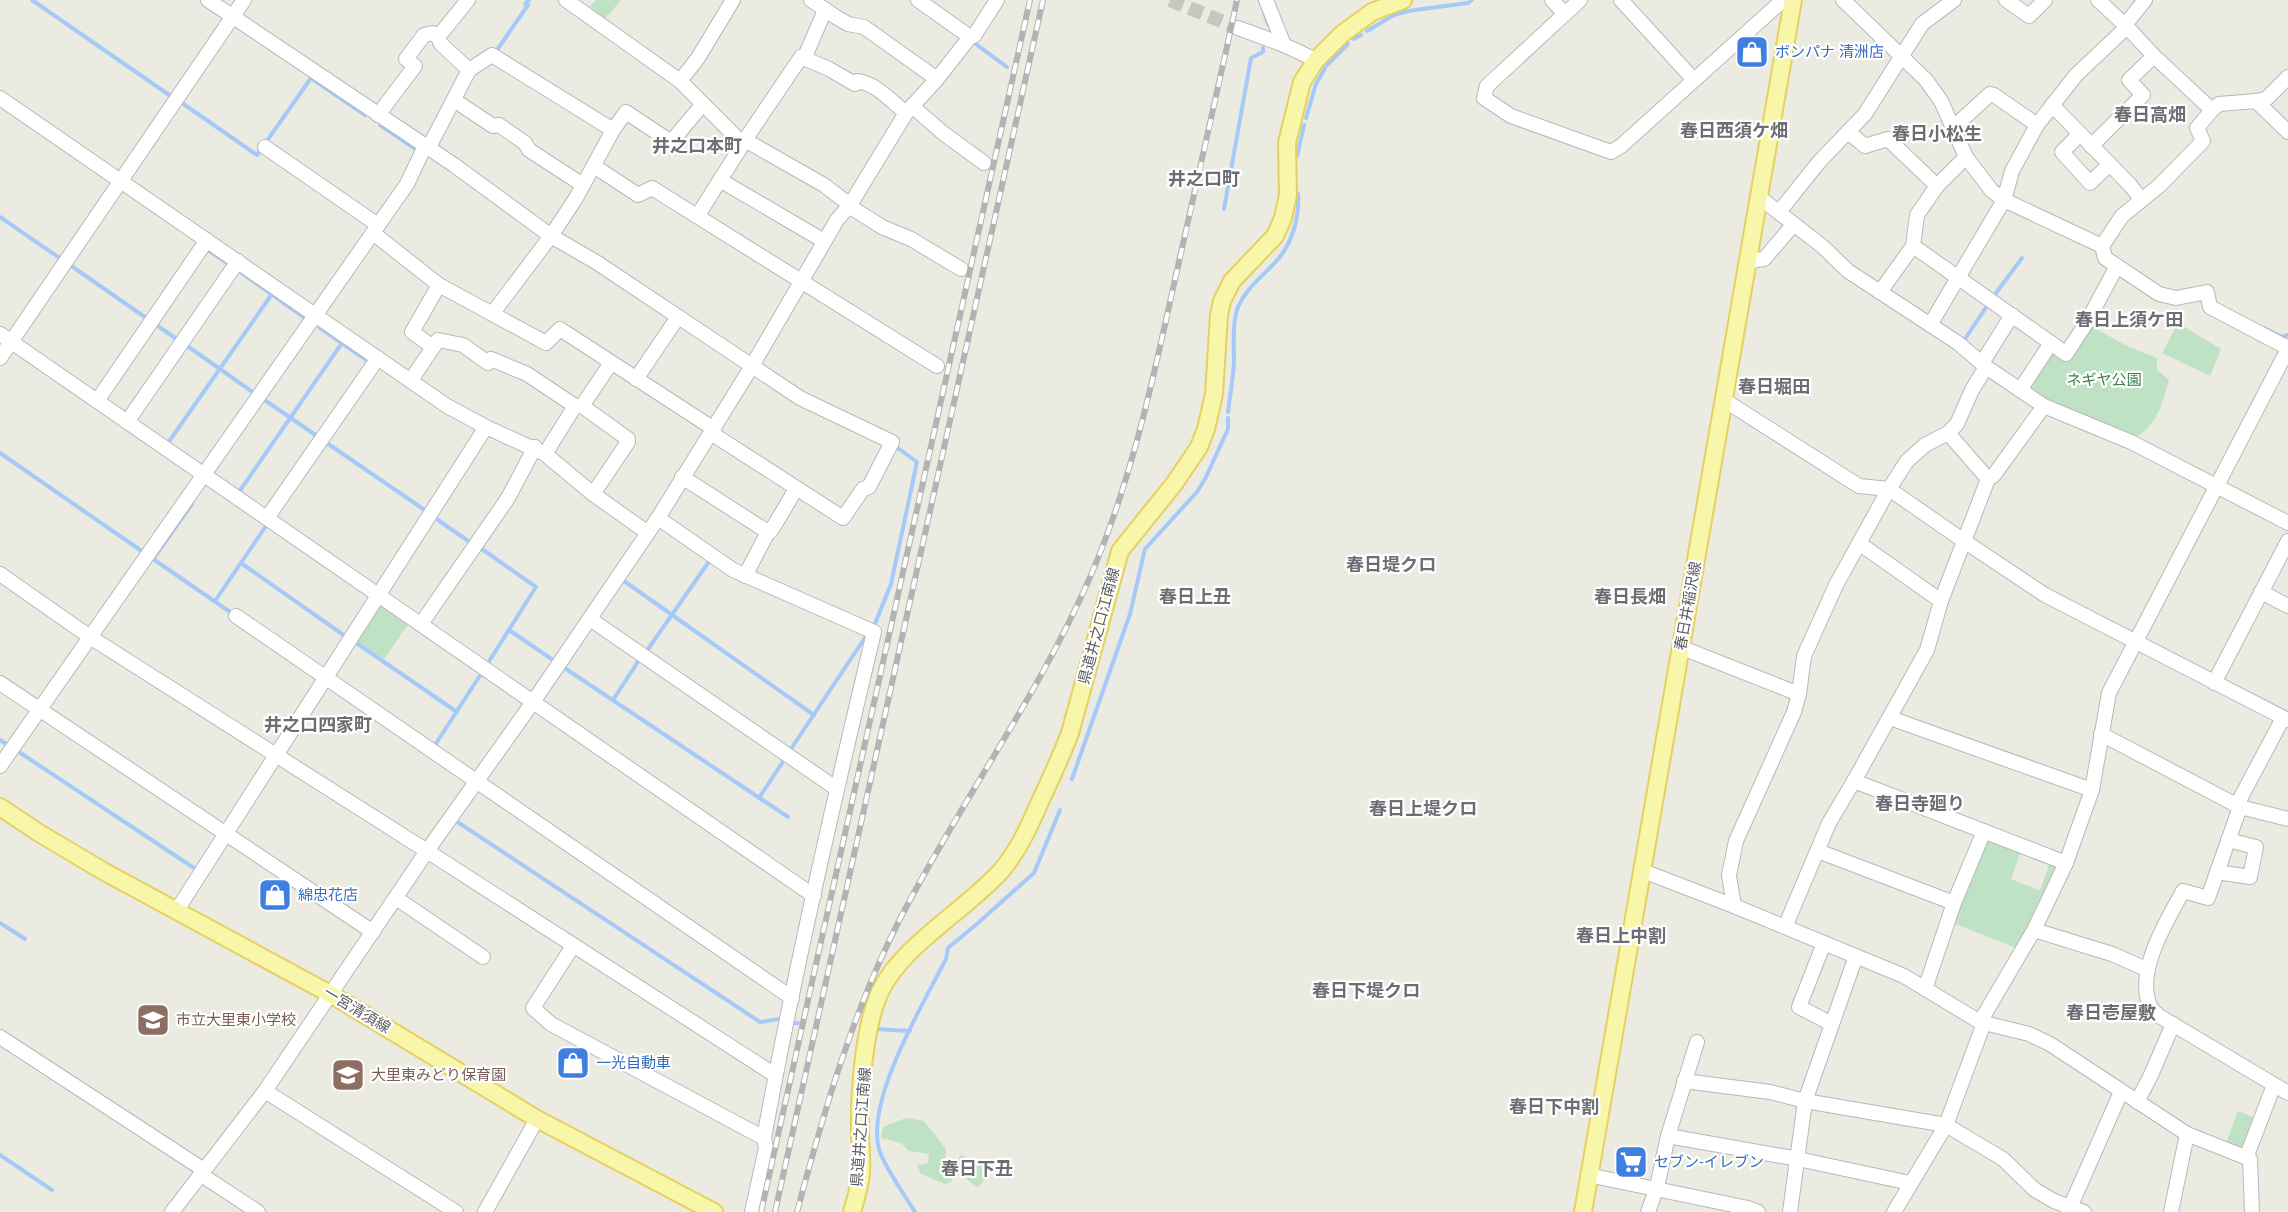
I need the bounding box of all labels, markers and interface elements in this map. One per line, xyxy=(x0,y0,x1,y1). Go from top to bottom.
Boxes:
shop icon: ボンパナ 清洲店 xyxy=(1734,34,1770,70)
place label: ボンパナ 清洲店 xyxy=(1775,41,1884,61)
district label: 春日高畑 xyxy=(2114,102,2186,126)
district label: 春日西須ケ畑 xyxy=(1680,118,1788,142)
district label: 春日小松生 xyxy=(1892,121,1982,145)
district label: 井之口本町 xyxy=(652,133,742,157)
district label: 井之口町 xyxy=(1168,166,1240,190)
district label: 春日上須ケ田 xyxy=(2075,307,2183,331)
park label: ネギヤ公園 xyxy=(2066,369,2142,389)
district label: 春日堀田 xyxy=(1738,374,1810,398)
district label: 春日堤クロ xyxy=(1346,552,1436,576)
street label: 春日井稲沢線 xyxy=(1669,560,1705,652)
street label: 県道井之口江南線 xyxy=(1073,565,1123,686)
district label: 春日上丑 xyxy=(1159,584,1231,608)
district label: 春日長畑 xyxy=(1594,584,1666,608)
district label: 井之口四家町 xyxy=(264,712,372,736)
district label: 春日寺廻り xyxy=(1875,791,1965,815)
district label: 春日上堤クロ xyxy=(1369,796,1477,820)
shop icon: 綿忠花店 xyxy=(257,877,293,913)
place label: 綿忠花店 xyxy=(298,884,358,904)
district label: 春日上中割 xyxy=(1576,923,1666,947)
district label: 春日下堤クロ xyxy=(1312,978,1420,1002)
street label: 一宮清須線 xyxy=(320,981,395,1037)
district label: 春日壱屋敷 xyxy=(2066,1000,2156,1024)
school or university icon: 市立大里東小学校 xyxy=(135,1002,171,1038)
place label: 市立大里東小学校 xyxy=(176,1009,296,1029)
shop icon: 一光自動車 xyxy=(555,1045,591,1081)
place label: 一光自動車 xyxy=(596,1052,671,1072)
school or university icon: 大里東みどり保育園 xyxy=(330,1057,366,1093)
place label: 大里東みどり保育園 xyxy=(371,1064,506,1084)
street label: 県道井之口江南線 xyxy=(846,1066,874,1187)
district label: 春日下中割 xyxy=(1509,1094,1599,1118)
supermarket icon: セブン-イレブン xyxy=(1613,1144,1649,1180)
place label: セブン-イレブン xyxy=(1654,1151,1764,1171)
district label: 春日下丑 xyxy=(941,1156,1013,1180)

